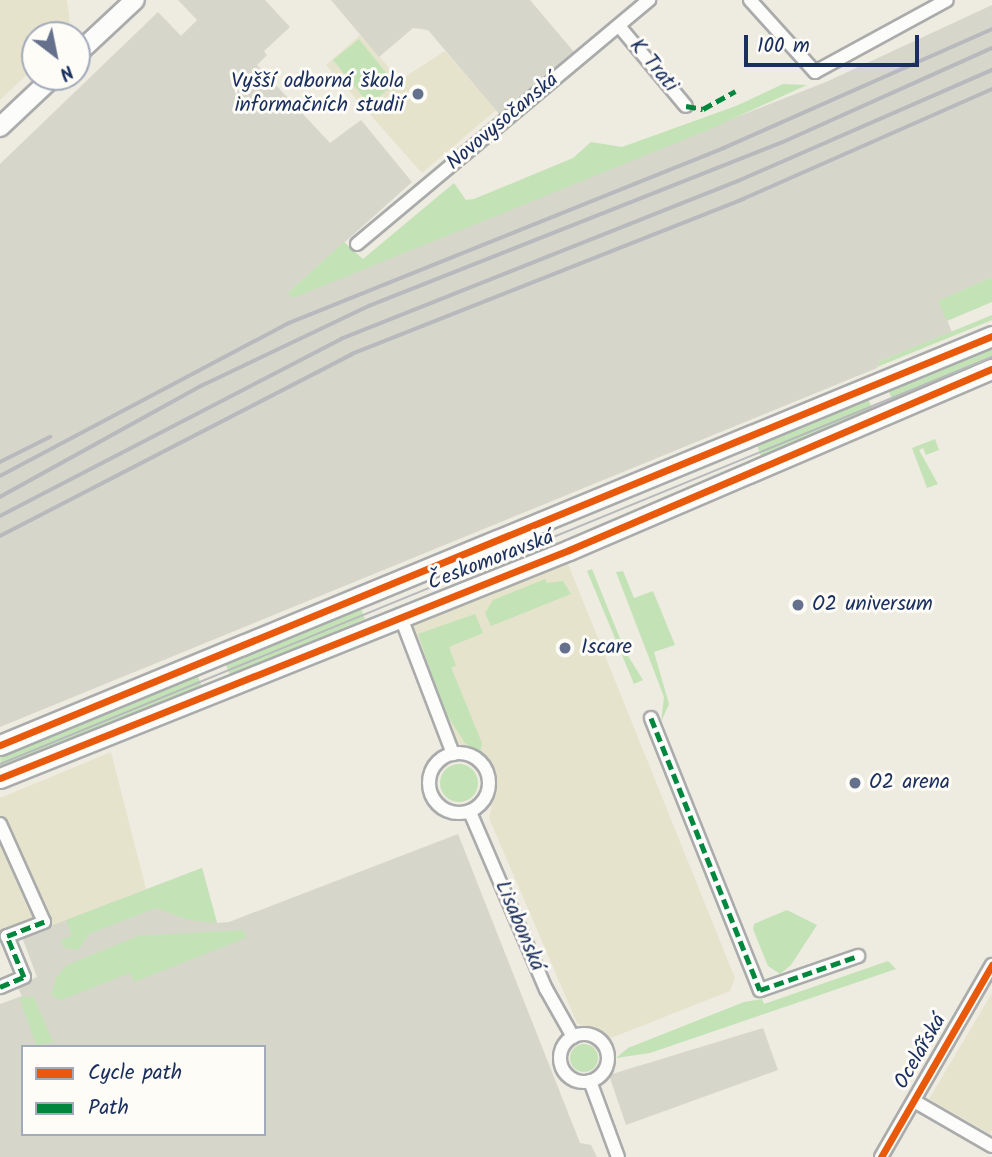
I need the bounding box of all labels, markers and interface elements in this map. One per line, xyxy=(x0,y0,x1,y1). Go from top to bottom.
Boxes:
north arrow xyxy=(21,21,91,91)
scale bar xyxy=(747,21,922,65)
text: 100 m xyxy=(757,30,810,63)
street label: K Trati xyxy=(623,34,683,98)
text: N xyxy=(53,56,79,88)
street label: Novovysočanská xyxy=(442,68,564,176)
place label: Vyšší odborná škola informačních studií xyxy=(231,69,404,119)
marker: Vyšší odborná škola informačních studií xyxy=(410,86,426,102)
street label: Českomoravská xyxy=(424,525,558,597)
place label: O2 universum xyxy=(812,592,933,618)
marker: O2 universum xyxy=(790,597,806,613)
place label: Iscare xyxy=(581,635,632,661)
marker: Iscare xyxy=(555,638,575,658)
place label: O2 arena xyxy=(869,770,950,796)
marker: O2 arena xyxy=(847,775,863,791)
street label: Lisabonská xyxy=(489,877,549,975)
street label: Ocelářská xyxy=(890,1010,952,1094)
legend xyxy=(21,1045,266,1136)
text: Cycle path xyxy=(88,1057,182,1090)
text: Path xyxy=(88,1092,129,1125)

